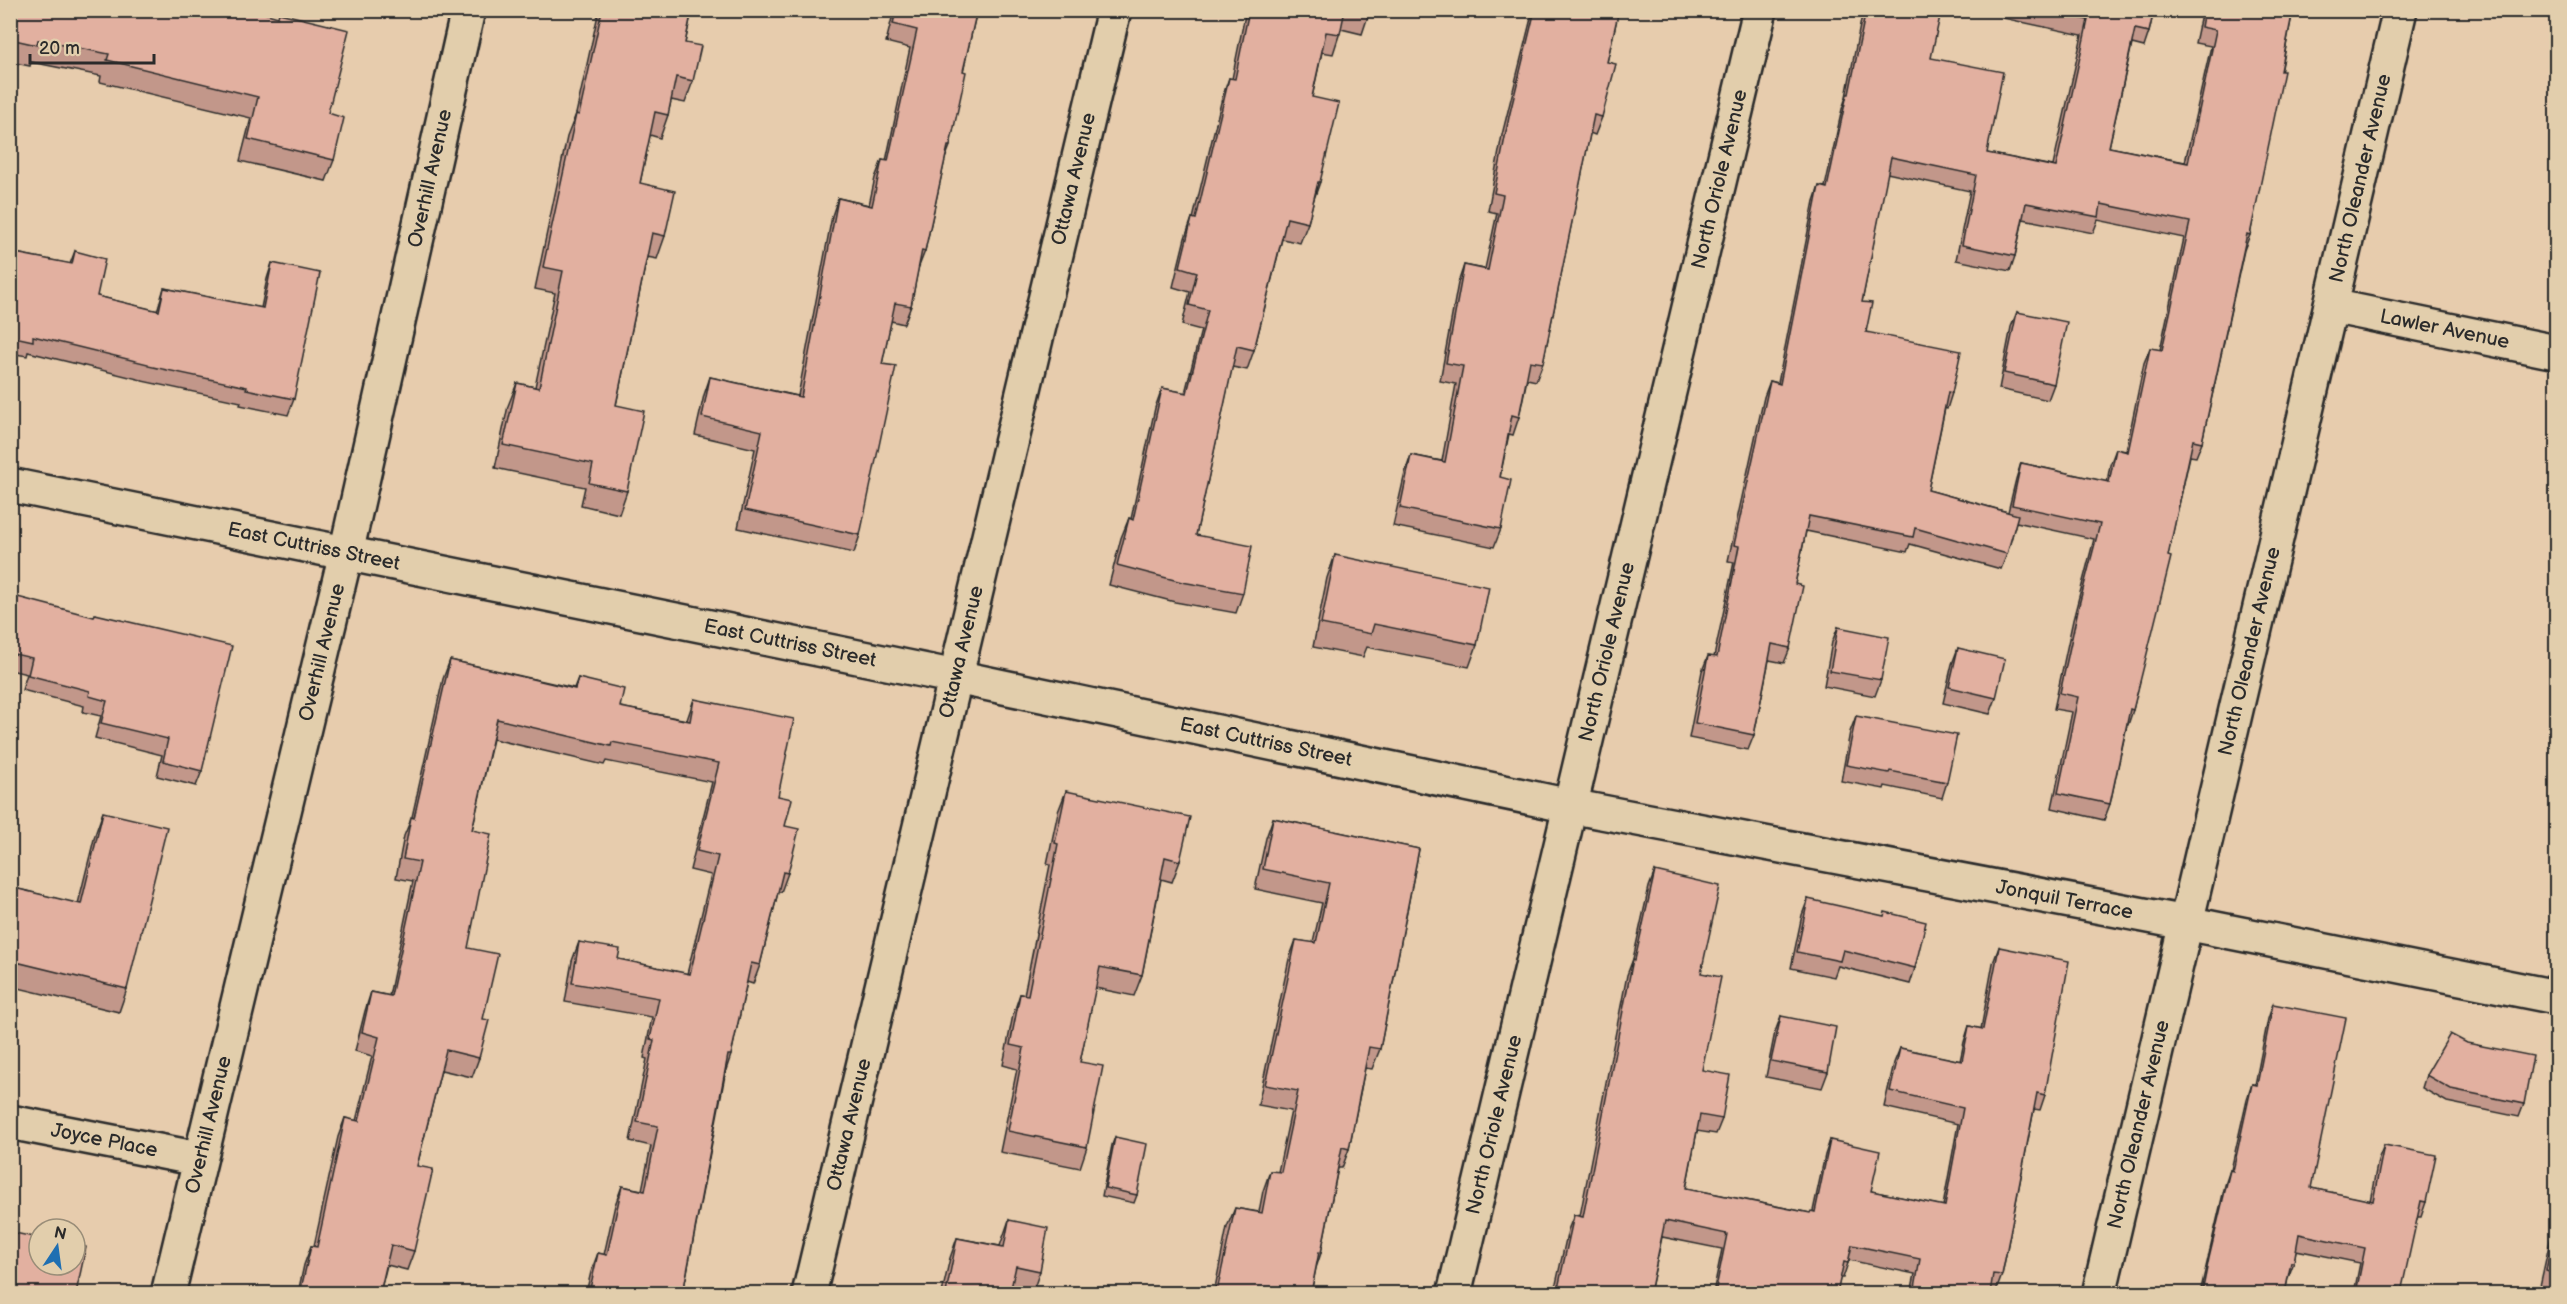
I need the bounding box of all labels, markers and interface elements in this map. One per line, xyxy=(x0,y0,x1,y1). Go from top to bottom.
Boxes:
scale bar xyxy=(30,27,154,65)
text: 20 m xyxy=(39,38,80,59)
street label: North Oleander Avenue xyxy=(2324,71,2397,285)
street label: North Oriole Avenue xyxy=(1687,87,1753,271)
street label: Overhill Avenue xyxy=(403,107,457,250)
street label: Ottawa Avenue xyxy=(1047,110,1101,248)
street label: Lawler Avenue xyxy=(2378,304,2512,354)
street label: East Cuttriss Street xyxy=(226,517,402,576)
street label: North Oleander Avenue xyxy=(2214,545,2286,758)
street label: North Oriole Avenue xyxy=(1574,560,1640,744)
street label: Overhill Avenue xyxy=(294,581,350,724)
street label: Ottawa Avenue xyxy=(934,583,989,721)
street label: East Cuttriss Street xyxy=(702,614,878,673)
street label: East Cuttriss Street xyxy=(1178,712,1354,772)
street label: Jonquil Terrace xyxy=(1994,875,2135,925)
street label: North Oleander Avenue xyxy=(2103,1018,2175,1231)
street label: North Oriole Avenue xyxy=(1461,1032,1527,1217)
street label: Overhill Avenue xyxy=(181,1053,237,1196)
street label: Ottawa Avenue xyxy=(822,1056,877,1193)
street label: Joyce Place xyxy=(49,1118,160,1163)
north arrow xyxy=(27,1217,87,1277)
text: N xyxy=(52,1223,68,1244)

